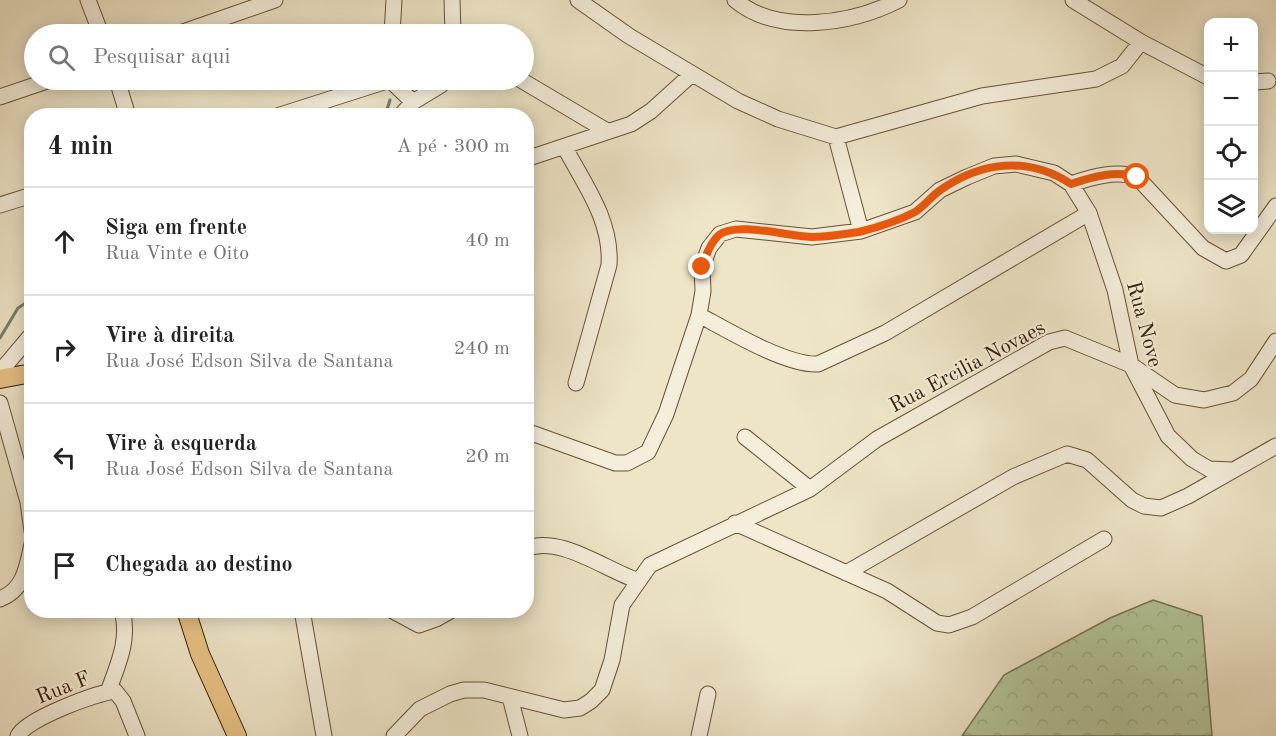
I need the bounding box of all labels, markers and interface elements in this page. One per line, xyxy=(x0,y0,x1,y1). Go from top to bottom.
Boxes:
map controls xyxy=(1204,18,1258,234)
button: + xyxy=(1204,18,1258,72)
search box xyxy=(24,24,534,90)
icon: search xyxy=(45,41,78,74)
text: Pesquisar aqui xyxy=(93,46,230,68)
button: − xyxy=(1204,72,1258,126)
button: locate xyxy=(1204,126,1258,180)
text: 4 min xyxy=(48,134,113,160)
text: A pé · 300 m xyxy=(396,137,510,157)
route start xyxy=(1123,163,1149,189)
button: layers xyxy=(1204,180,1258,234)
text: Siga em frente xyxy=(105,217,247,239)
icon: ahead xyxy=(48,225,81,258)
text: 40 m xyxy=(465,231,510,251)
text: Rua Vinte e Oito xyxy=(105,244,249,264)
route end xyxy=(688,253,714,279)
street label: Rua Nove xyxy=(1122,279,1165,370)
street label: Rua Ercilia Novaes xyxy=(886,317,1049,417)
text: Vire à direita xyxy=(105,325,235,347)
icon: right xyxy=(48,333,81,366)
text: 240 m xyxy=(454,339,510,359)
text: Rua José Edson Silva de Santana xyxy=(105,352,393,372)
text: Vire à esquerda xyxy=(105,433,257,455)
icon: left xyxy=(48,441,81,474)
text: 20 m xyxy=(465,447,510,467)
text: Rua José Edson Silva de Santana xyxy=(105,460,393,480)
icon: arrive xyxy=(48,549,81,582)
text: Chegada ao destino xyxy=(105,554,293,576)
street label: Rua F xyxy=(33,668,94,709)

